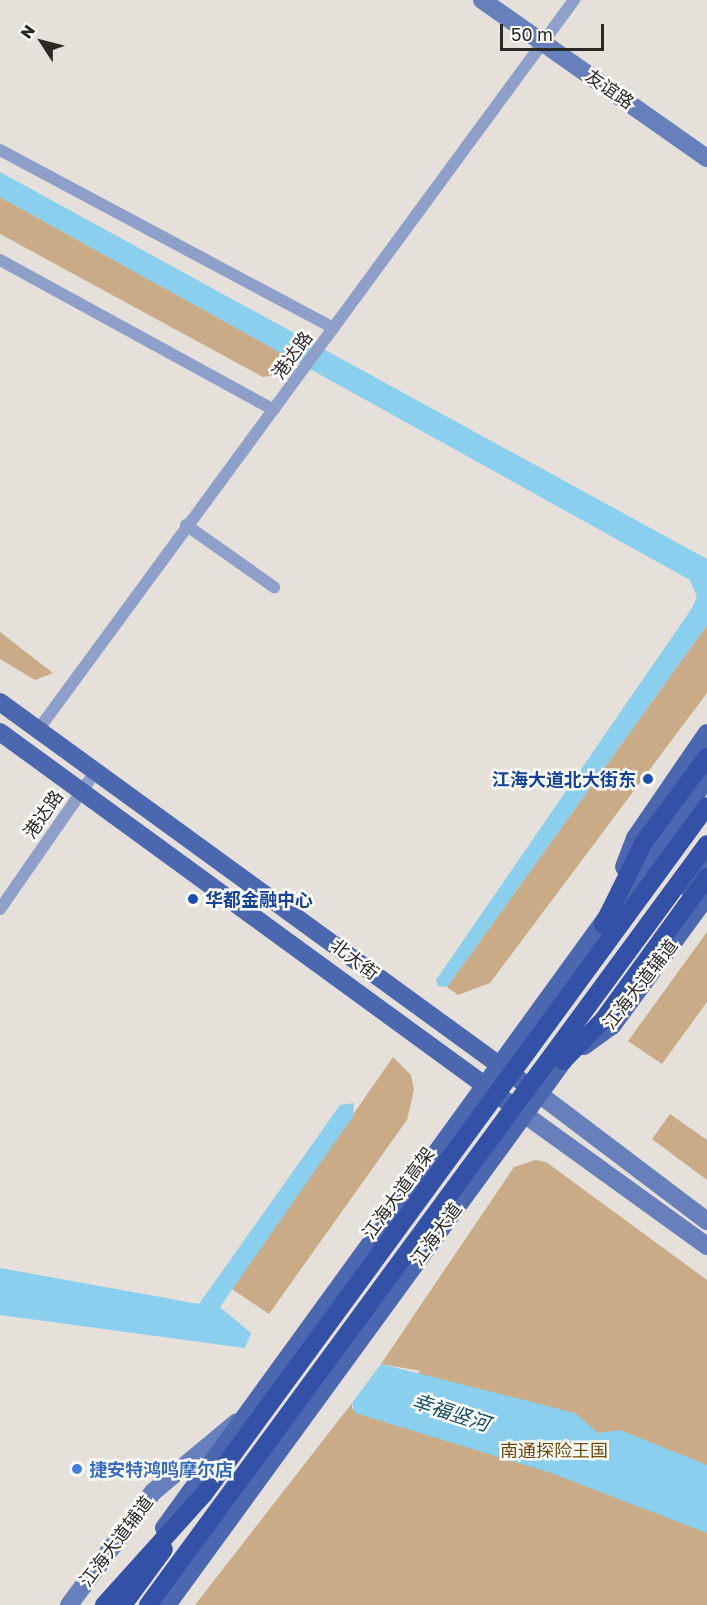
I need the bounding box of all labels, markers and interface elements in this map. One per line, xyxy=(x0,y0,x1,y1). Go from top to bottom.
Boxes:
north arrow xyxy=(12,12,72,72)
scale bar xyxy=(503,12,606,50)
text: N xyxy=(16,21,39,42)
text: 50 m xyxy=(511,23,553,45)
street label: 友谊路 xyxy=(582,65,638,113)
street label: 港达路 xyxy=(267,327,317,383)
place label: 江海大道北大街东 xyxy=(492,768,636,790)
marker: 江海大道北大街东 xyxy=(641,772,655,786)
street label: 港达路 xyxy=(19,786,67,842)
place label: 华都金融中心 xyxy=(205,888,313,910)
marker: 华都金融中心 xyxy=(186,892,200,906)
street label: 北大街 xyxy=(327,934,383,984)
street label: 江海大道辅道 xyxy=(598,935,682,1033)
street label: 江海大道高架 xyxy=(358,1143,438,1243)
street label: 江海大道 xyxy=(406,1199,466,1269)
water label: 幸福竖河 xyxy=(409,1388,493,1436)
park label: 南通探险王国 xyxy=(500,1439,608,1461)
place label: 捷安特鸿鸣摩尔店 xyxy=(89,1458,233,1480)
marker: 捷安特鸿鸣摩尔店 xyxy=(70,1462,84,1476)
street label: 江海大道辅道 xyxy=(75,1491,157,1591)

